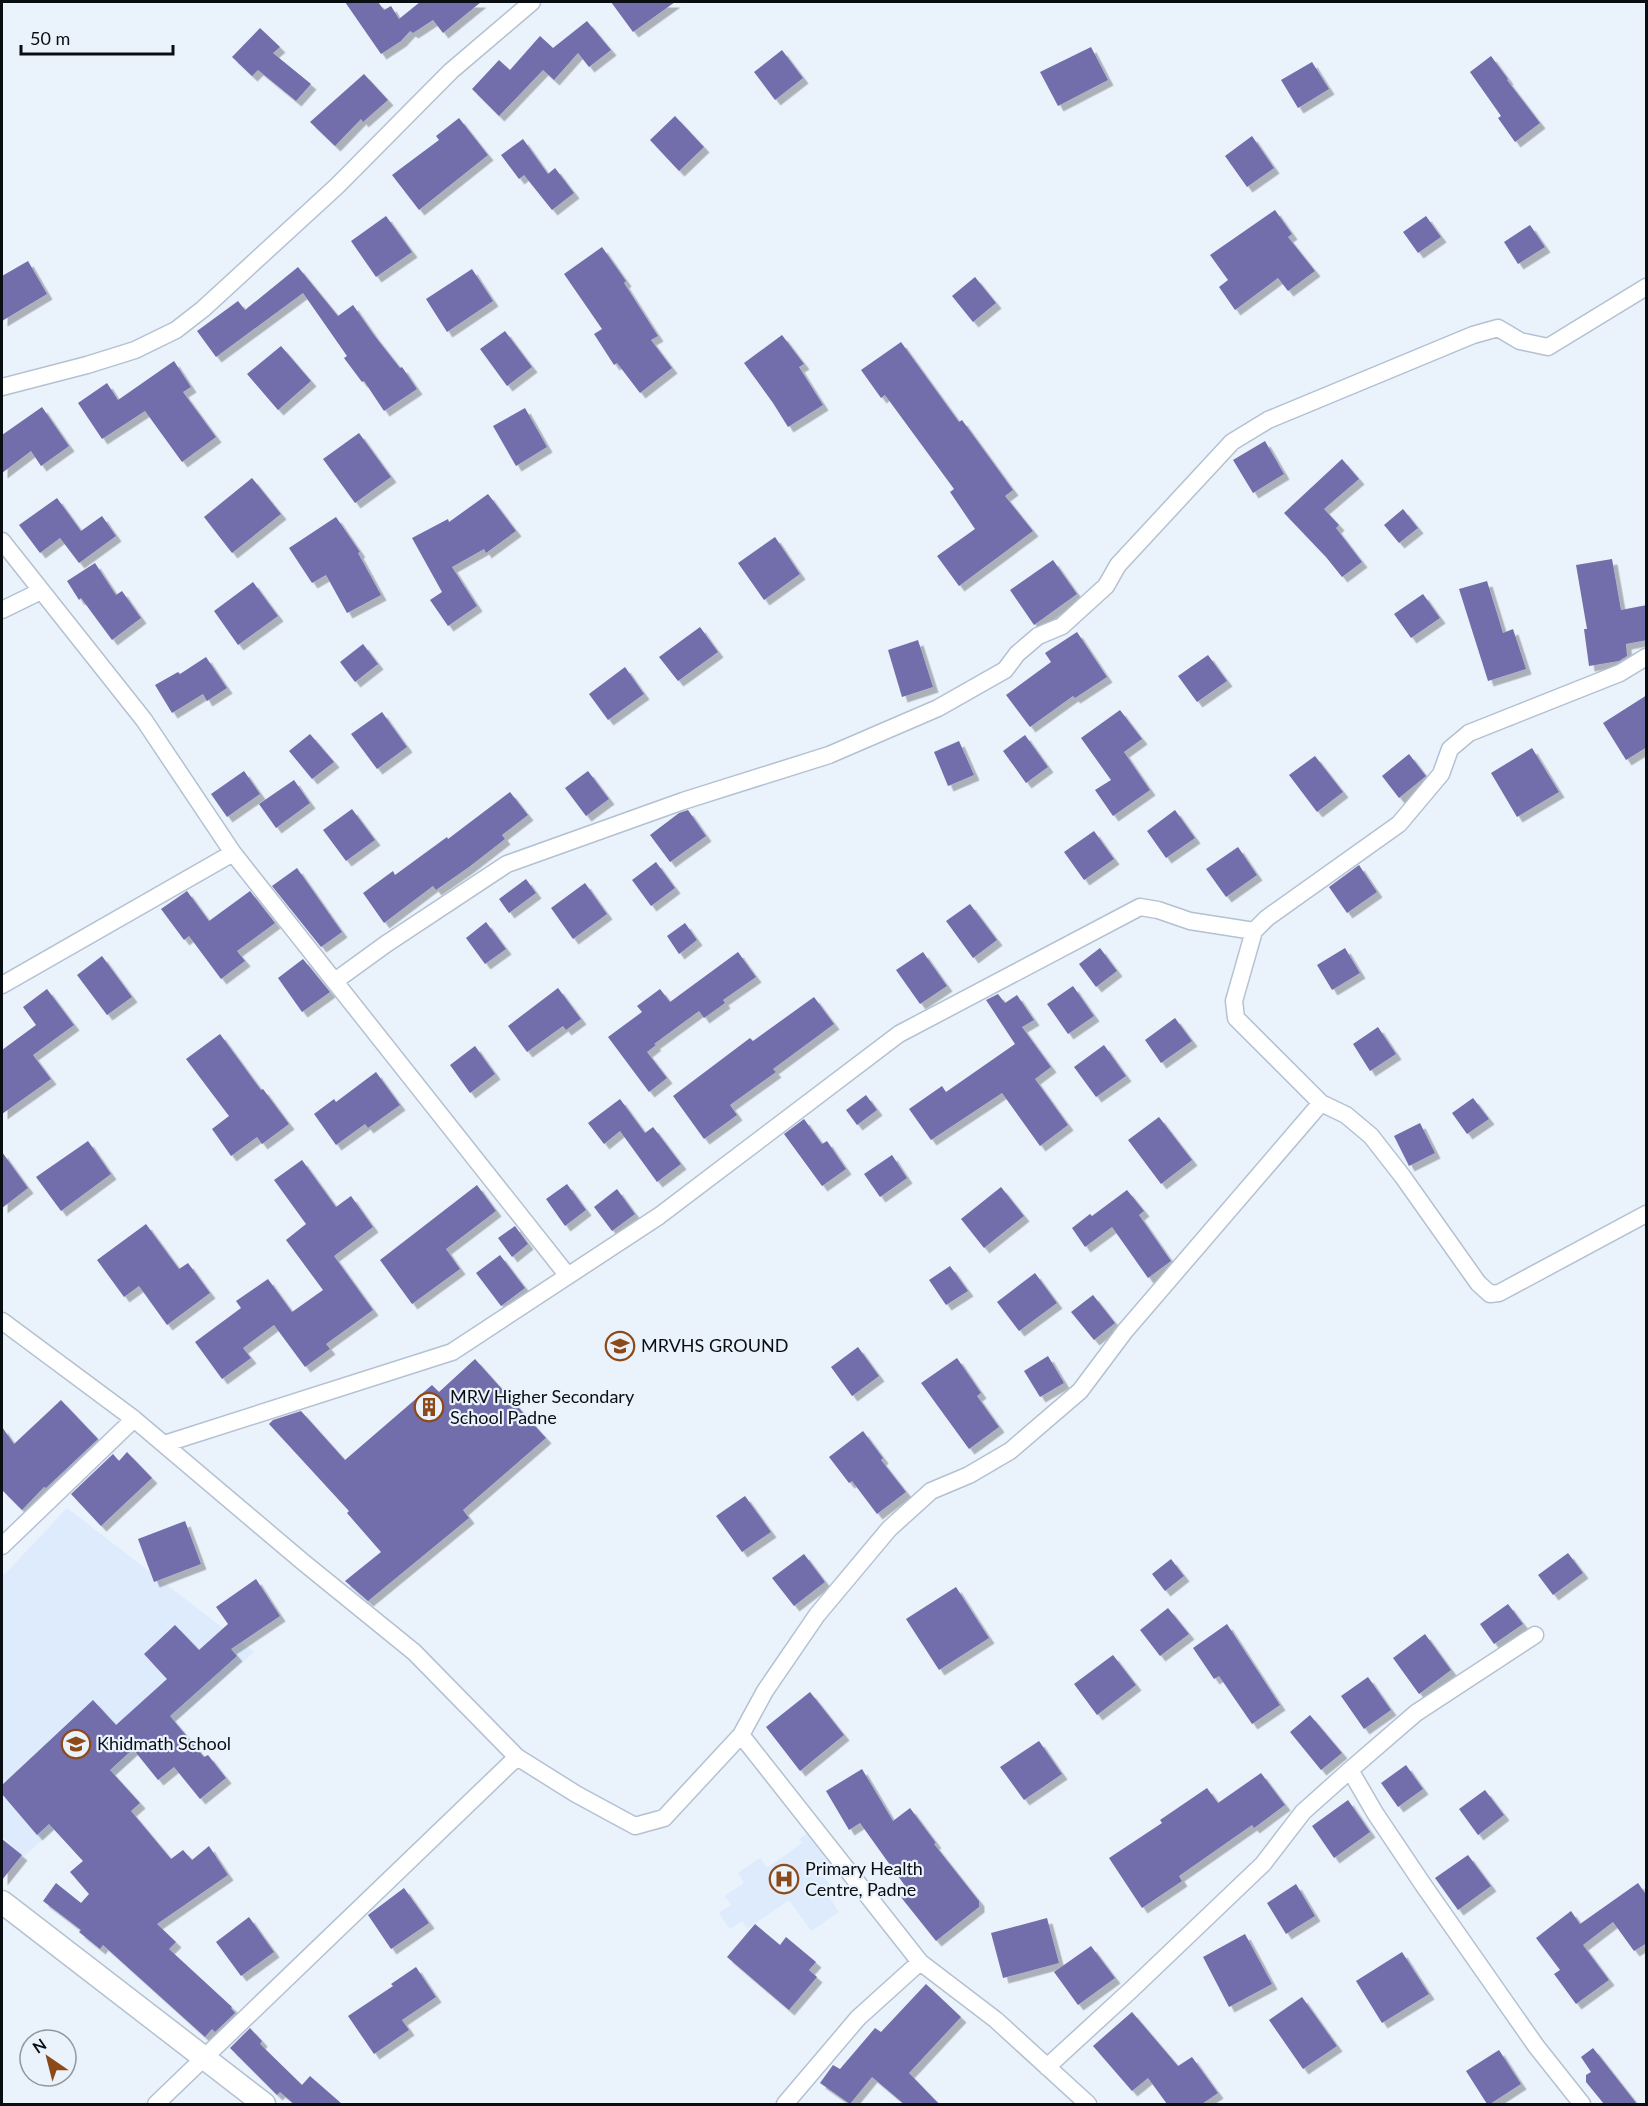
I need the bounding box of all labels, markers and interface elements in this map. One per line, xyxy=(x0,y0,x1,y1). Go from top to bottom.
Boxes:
scale bar xyxy=(21,18,172,56)
text: 50 m xyxy=(30,27,70,49)
school or university icon: MRVHS GROUND xyxy=(604,1330,636,1362)
place label: MRVHS GROUND xyxy=(641,1334,788,1356)
place label: MRV Higher Secondary School Padne xyxy=(450,1385,635,1428)
building icon: MRV Higher Secondary School Padne xyxy=(413,1391,445,1423)
school or university icon: Khidmath School xyxy=(60,1728,92,1760)
place label: Khidmath School xyxy=(97,1732,231,1754)
place label: Primary Health Centre, Padne xyxy=(805,1857,923,1900)
hospital icon: Primary Health Centre, Padne xyxy=(768,1863,800,1895)
north arrow xyxy=(18,2028,78,2088)
text: N xyxy=(29,2034,50,2057)

